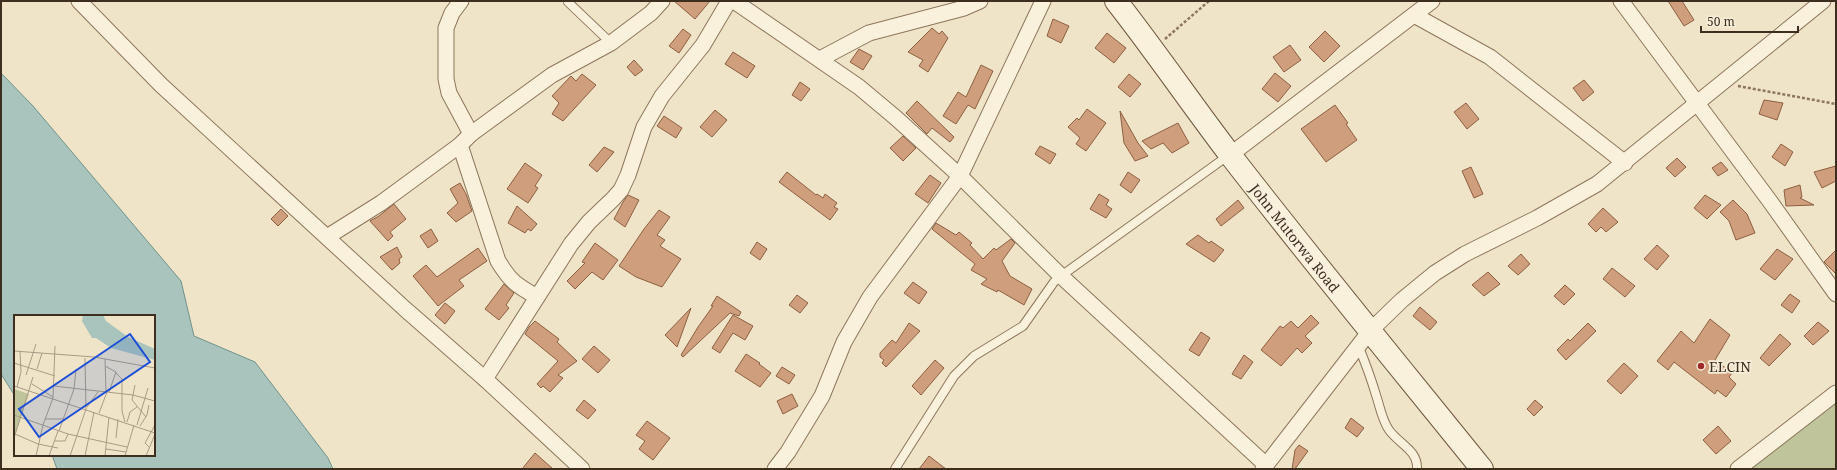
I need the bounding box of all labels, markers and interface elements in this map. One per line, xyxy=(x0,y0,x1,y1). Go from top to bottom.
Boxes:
scale bar xyxy=(1701,8,1798,34)
text: 50 m xyxy=(1707,13,1735,30)
street label: John Mutorwa Road xyxy=(1246,179,1345,296)
inset map xyxy=(14,315,155,456)
place label: ELCIN xyxy=(1709,357,1751,376)
marker: ELCIN xyxy=(1696,361,1706,371)

